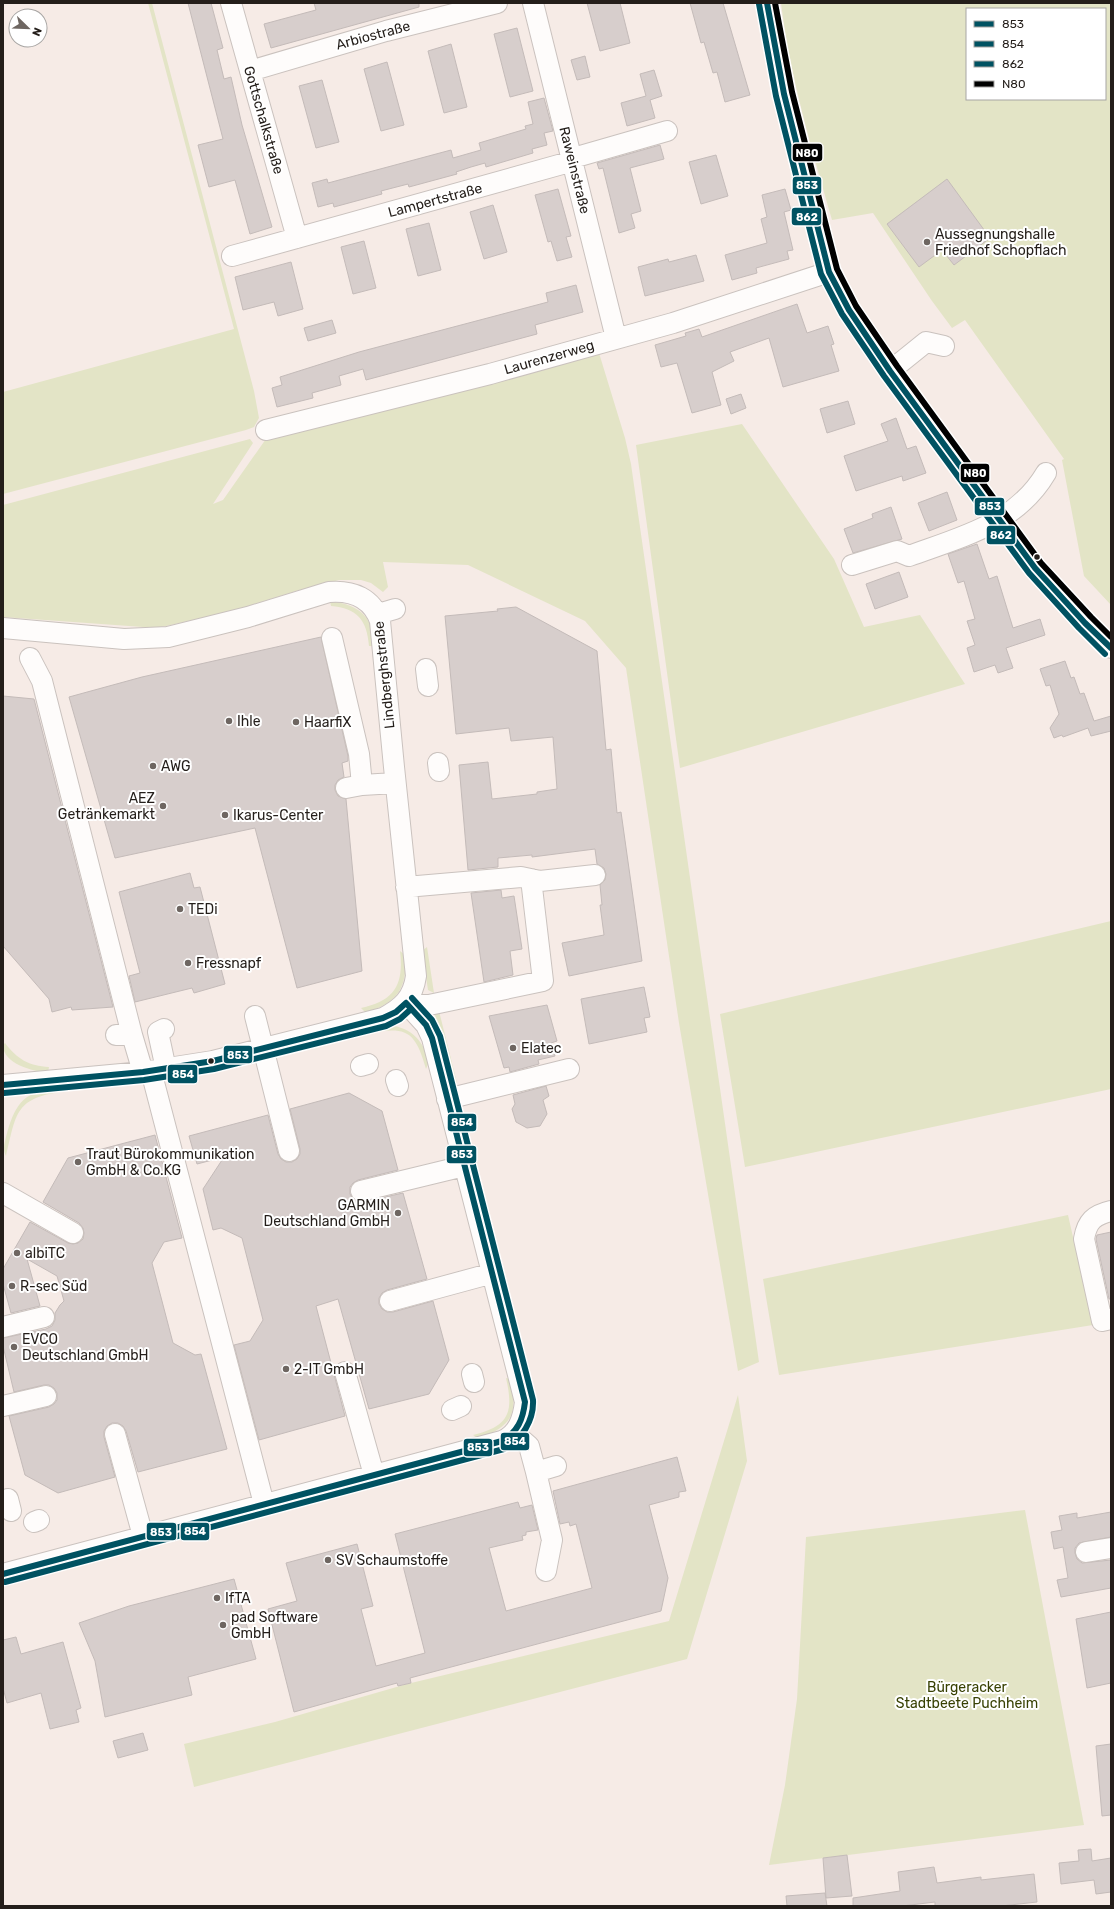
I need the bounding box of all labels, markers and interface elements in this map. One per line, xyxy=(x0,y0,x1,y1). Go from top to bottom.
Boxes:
north arrow xyxy=(8,8,48,48)
legend xyxy=(966,8,1106,100)
street label: Arbiostraße xyxy=(334,17,412,54)
text: 853 xyxy=(1002,17,1024,31)
text: N xyxy=(29,26,44,38)
text: 854 xyxy=(1002,37,1025,51)
text: 862 xyxy=(1002,57,1024,71)
street label: Gottschalkstraße xyxy=(240,64,287,176)
text: N80 xyxy=(1002,77,1026,91)
street label: Raweinstraße xyxy=(555,125,594,216)
line badge: N80 xyxy=(792,143,823,162)
text: N80 xyxy=(796,147,818,160)
line badge: 853 xyxy=(792,176,822,195)
text: 853 xyxy=(796,179,818,192)
street label: Lampertstraße xyxy=(386,180,484,221)
line badge: 862 xyxy=(791,207,822,226)
text: 862 xyxy=(796,211,818,224)
place label: Aussegnungshalle Friedhof Schopflach xyxy=(935,226,1066,259)
marker: Aussegnungshalle Friedhof Schopflach xyxy=(922,237,932,247)
street label: Laurenzerweg xyxy=(502,336,596,378)
line badge: N80 xyxy=(960,463,990,483)
text: N80 xyxy=(964,467,986,480)
line badge: 853 xyxy=(974,497,1005,516)
text: 853 xyxy=(979,500,1001,513)
line badge: 862 xyxy=(986,525,1016,545)
text: 862 xyxy=(990,529,1012,542)
unlabelled marker xyxy=(1032,552,1042,562)
street label: Lindberghstraße xyxy=(370,620,399,730)
place label: Ihle xyxy=(237,713,261,730)
place label: HaarfiX xyxy=(304,714,351,731)
marker: Ihle xyxy=(224,716,234,726)
marker: HaarfiX xyxy=(291,717,301,727)
place label: AWG xyxy=(161,758,191,775)
marker: AWG xyxy=(148,761,158,771)
place label: AEZ Getränkemarkt xyxy=(58,790,156,823)
marker: AEZ Getränkemarkt xyxy=(158,801,168,811)
place label: Ikarus-Center xyxy=(233,807,324,824)
marker: Ikarus-Center xyxy=(220,810,230,820)
place label: TEDi xyxy=(188,901,218,918)
marker: TEDi xyxy=(175,904,185,914)
place label: Fressnapf xyxy=(196,955,262,972)
marker: Fressnapf xyxy=(183,958,193,968)
place label: Elatec xyxy=(521,1040,562,1057)
marker: Elatec xyxy=(508,1043,518,1053)
line badge: 853 xyxy=(223,1045,253,1064)
text: 853 xyxy=(227,1049,249,1062)
unlabelled marker xyxy=(206,1056,216,1066)
line badge: 854 xyxy=(167,1064,198,1084)
text: 854 xyxy=(172,1068,195,1081)
line badge: 854 xyxy=(447,1113,477,1132)
text: 854 xyxy=(451,1116,474,1129)
line badge: 853 xyxy=(446,1145,477,1164)
place label: Traut Bürokommunikation GmbH & Co.KG xyxy=(86,1146,254,1179)
text: 853 xyxy=(451,1148,473,1161)
marker: Traut Bürokommunikation GmbH & Co.KG xyxy=(73,1157,83,1167)
place label: GARMIN Deutschland GmbH xyxy=(264,1197,390,1230)
marker: GARMIN Deutschland GmbH xyxy=(393,1208,403,1218)
place label: albiTC xyxy=(25,1245,65,1262)
marker: albiTC xyxy=(12,1248,22,1258)
place label: R-sec Süd xyxy=(20,1278,87,1295)
marker: R-sec Süd xyxy=(7,1281,17,1291)
place label: EVCO Deutschland GmbH xyxy=(22,1331,148,1364)
marker: EVCO Deutschland GmbH xyxy=(9,1342,19,1352)
place label: 2-IT GmbH xyxy=(294,1361,364,1378)
marker: 2-IT GmbH xyxy=(281,1364,291,1374)
line badge: 854 xyxy=(500,1432,530,1451)
text: 854 xyxy=(504,1435,527,1448)
line badge: 853 xyxy=(463,1438,493,1457)
text: 853 xyxy=(467,1441,489,1454)
line badge: 853 xyxy=(146,1522,177,1541)
line badge: 854 xyxy=(180,1522,210,1541)
text: 854 xyxy=(184,1525,207,1538)
text: 853 xyxy=(150,1526,172,1539)
place label: SV Schaumstoffe xyxy=(336,1552,448,1569)
marker: SV Schaumstoffe xyxy=(323,1555,333,1565)
place label: IfTA xyxy=(225,1590,251,1607)
marker: IfTA xyxy=(212,1593,222,1603)
place label: pad Software GmbH xyxy=(231,1609,318,1642)
marker: pad Software GmbH xyxy=(218,1620,228,1630)
park label: Bürgeracker Stadtbeete Puchheim xyxy=(896,1679,1038,1712)

